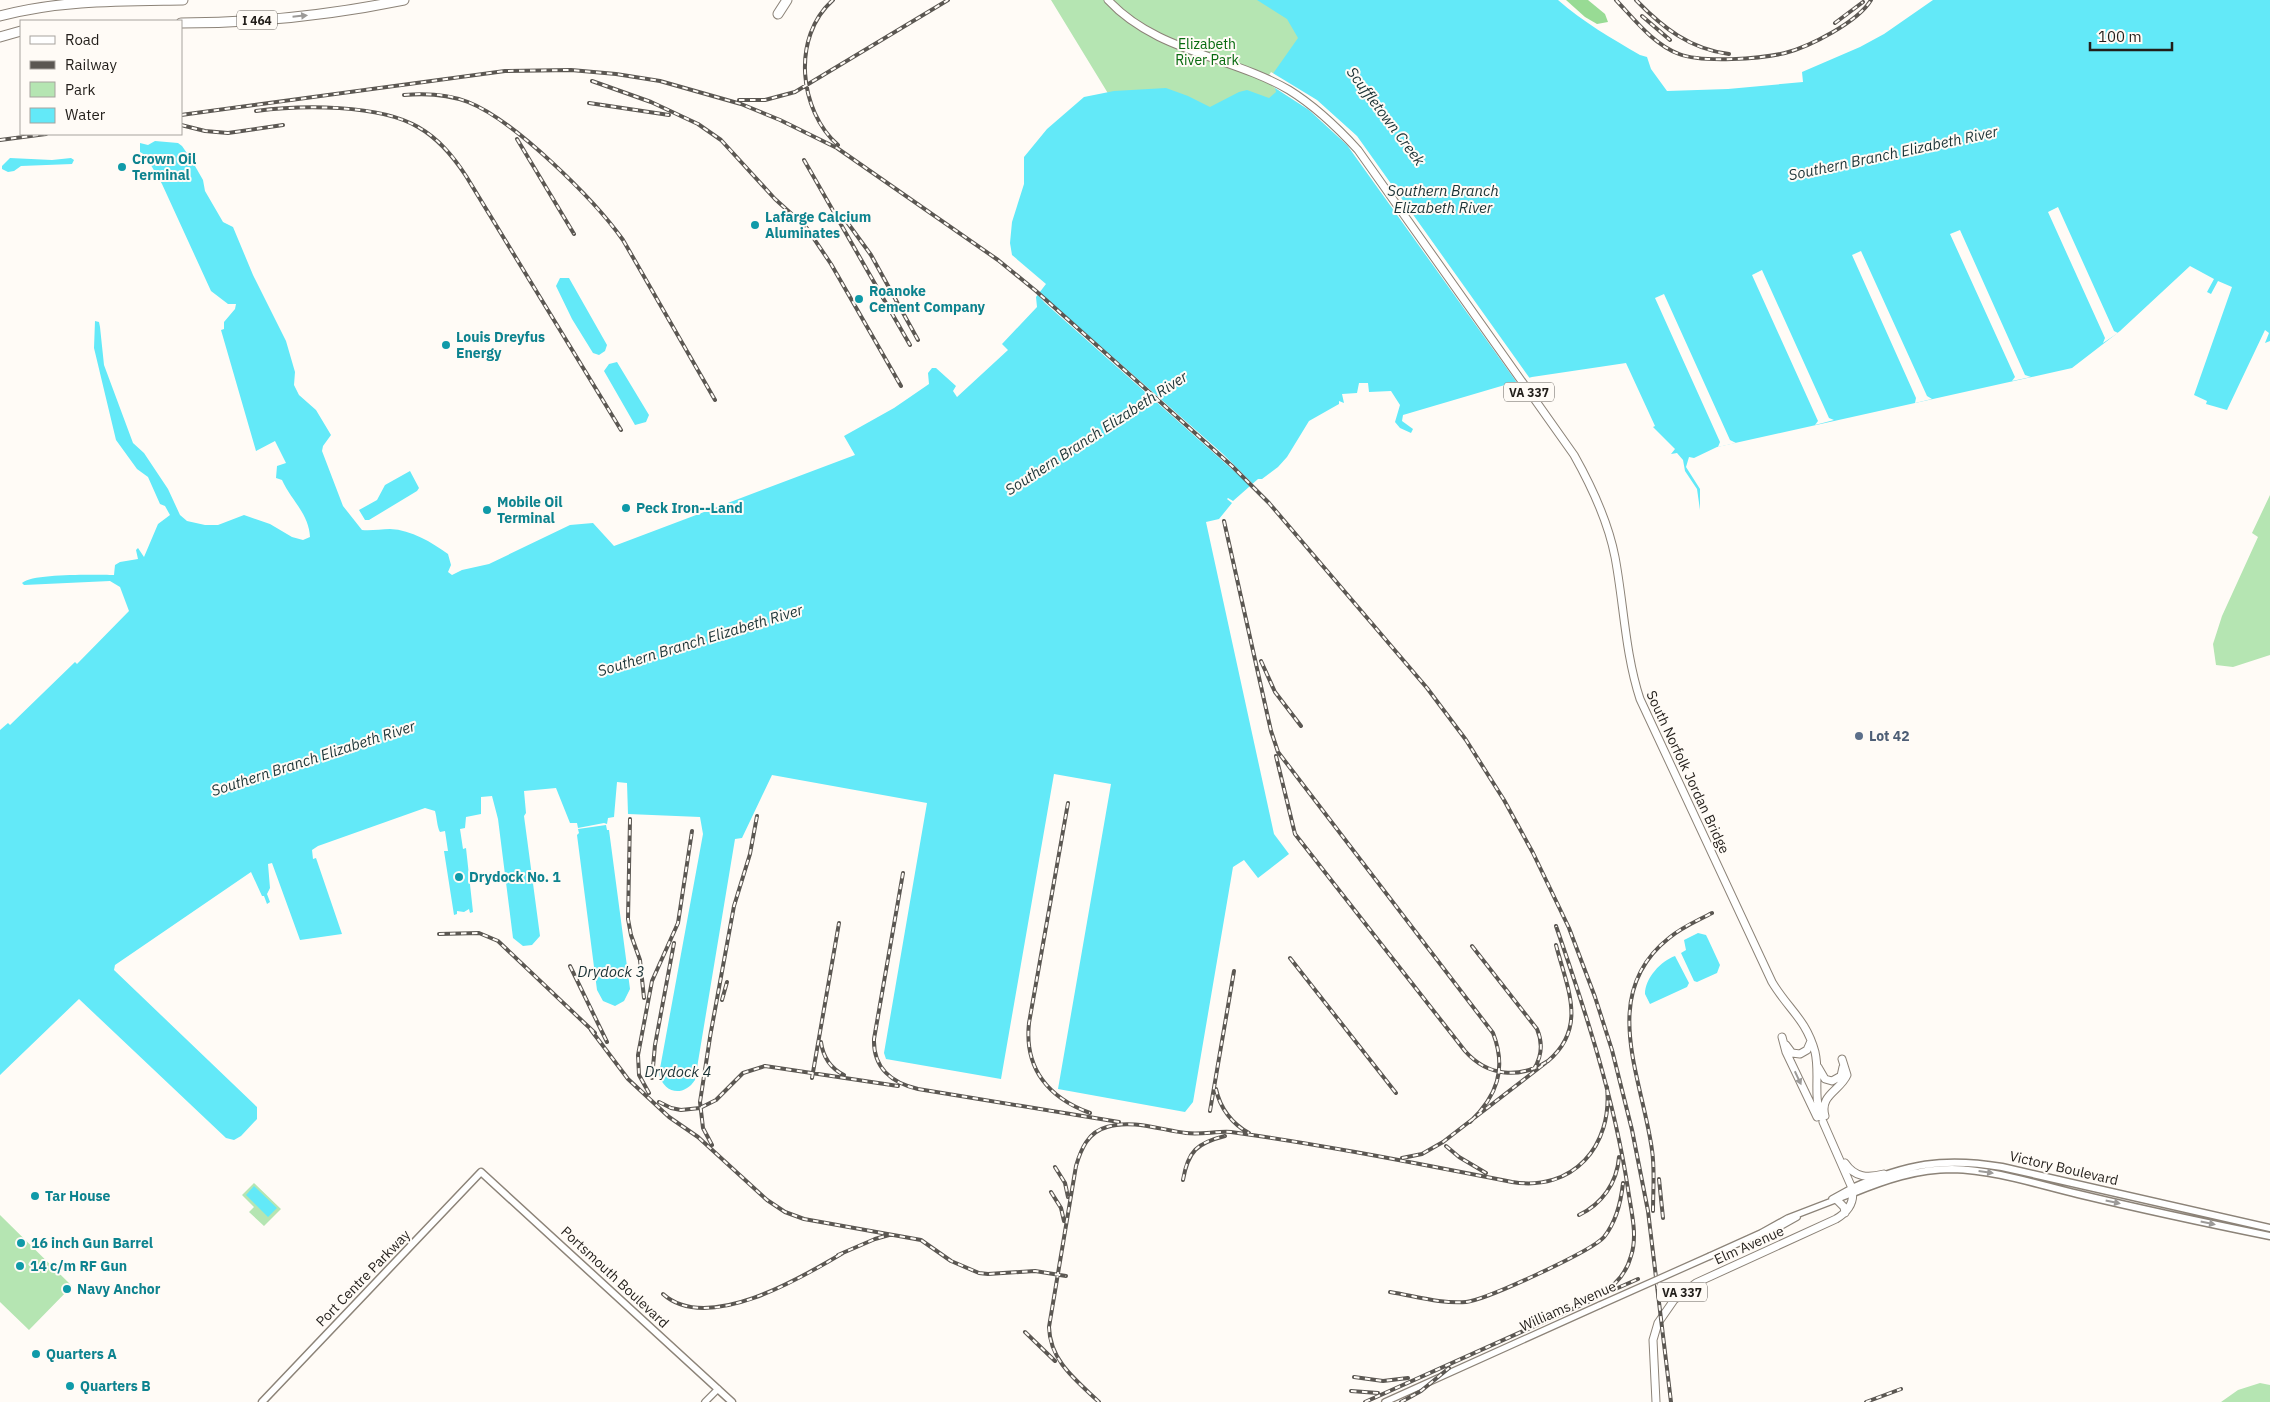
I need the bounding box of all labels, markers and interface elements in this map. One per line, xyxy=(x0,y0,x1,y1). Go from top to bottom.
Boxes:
road number: I 464 xyxy=(237,10,277,30)
one-way arrow xyxy=(292,12,308,20)
legend xyxy=(20,20,182,135)
scale bar xyxy=(2090,20,2172,52)
text: 100 m xyxy=(2098,27,2142,46)
text: Road xyxy=(65,30,100,49)
park label: Elizabeth River Park xyxy=(1175,35,1239,69)
text: Railway xyxy=(65,55,118,74)
water label: Scuffletown Creek xyxy=(1343,63,1429,169)
text: Park xyxy=(65,80,95,99)
text: Water xyxy=(65,105,106,124)
water label: Southern Branch Elizabeth River xyxy=(1787,121,2000,184)
place label: Crown Oil Terminal xyxy=(132,150,196,184)
marker: Crown Oil Terminal xyxy=(116,161,128,173)
water label: Southern Branch Elizabeth River xyxy=(1387,181,1499,217)
place label: Lafarge Calcium Aluminates xyxy=(765,208,871,242)
marker: Lafarge Calcium Aluminates xyxy=(749,219,761,231)
place label: Roanoke Cement Company xyxy=(869,282,986,316)
marker: Roanoke Cement Company xyxy=(853,293,865,305)
place label: Louis Dreyfus Energy xyxy=(456,328,545,362)
marker: Louis Dreyfus Energy xyxy=(440,339,452,351)
water label: Southern Branch Elizabeth River xyxy=(1001,367,1191,499)
road number: VA 337 xyxy=(1504,382,1554,402)
place label: Mobile Oil Terminal xyxy=(497,493,563,527)
place label: Peck Iron--Land xyxy=(636,499,743,517)
marker: Peck Iron--Land xyxy=(620,502,632,514)
marker: Mobile Oil Terminal xyxy=(481,504,493,516)
water label: Southern Branch Elizabeth River xyxy=(595,600,805,680)
street label: South Norfolk Jordan Bridge xyxy=(1642,688,1734,857)
water label: Southern Branch Elizabeth River xyxy=(209,716,418,800)
place label: Lot 42 xyxy=(1869,727,1910,745)
marker: Lot 42 xyxy=(1853,730,1865,742)
place label: Drydock No. 1 xyxy=(469,868,561,886)
marker: Drydock No. 1 xyxy=(453,871,465,883)
water label: Drydock 3 xyxy=(577,962,645,981)
water label: Drydock 4 xyxy=(644,1062,712,1081)
one-way arrow xyxy=(1793,1070,1802,1085)
street label: Victory Boulevard xyxy=(2008,1147,2120,1189)
one-way arrow xyxy=(1978,1168,1994,1176)
place label: Tar House xyxy=(45,1187,111,1205)
marker: Tar House xyxy=(29,1190,41,1202)
one-way arrow xyxy=(2105,1198,2120,1206)
one-way arrow xyxy=(2200,1219,2215,1227)
street label: Portsmouth Boulevard xyxy=(557,1222,673,1332)
street label: Elm Avenue xyxy=(1711,1222,1787,1268)
street label: Port Centre Parkway xyxy=(312,1226,414,1330)
place label: 16 inch Gun Barrel xyxy=(31,1234,153,1252)
marker: 16 inch Gun Barrel xyxy=(15,1237,27,1249)
place label: 14 c/m RF Gun xyxy=(30,1257,127,1275)
marker: 14 c/m RF Gun xyxy=(14,1260,26,1272)
street label: Williams Avenue xyxy=(1517,1277,1619,1335)
place label: Navy Anchor xyxy=(77,1280,161,1298)
road number: VA 337 xyxy=(1657,1282,1707,1301)
marker: Navy Anchor xyxy=(61,1283,73,1295)
place label: Quarters A xyxy=(46,1345,117,1363)
marker: Quarters A xyxy=(30,1348,42,1360)
place label: Quarters B xyxy=(80,1377,151,1395)
marker: Quarters B xyxy=(64,1380,76,1392)

